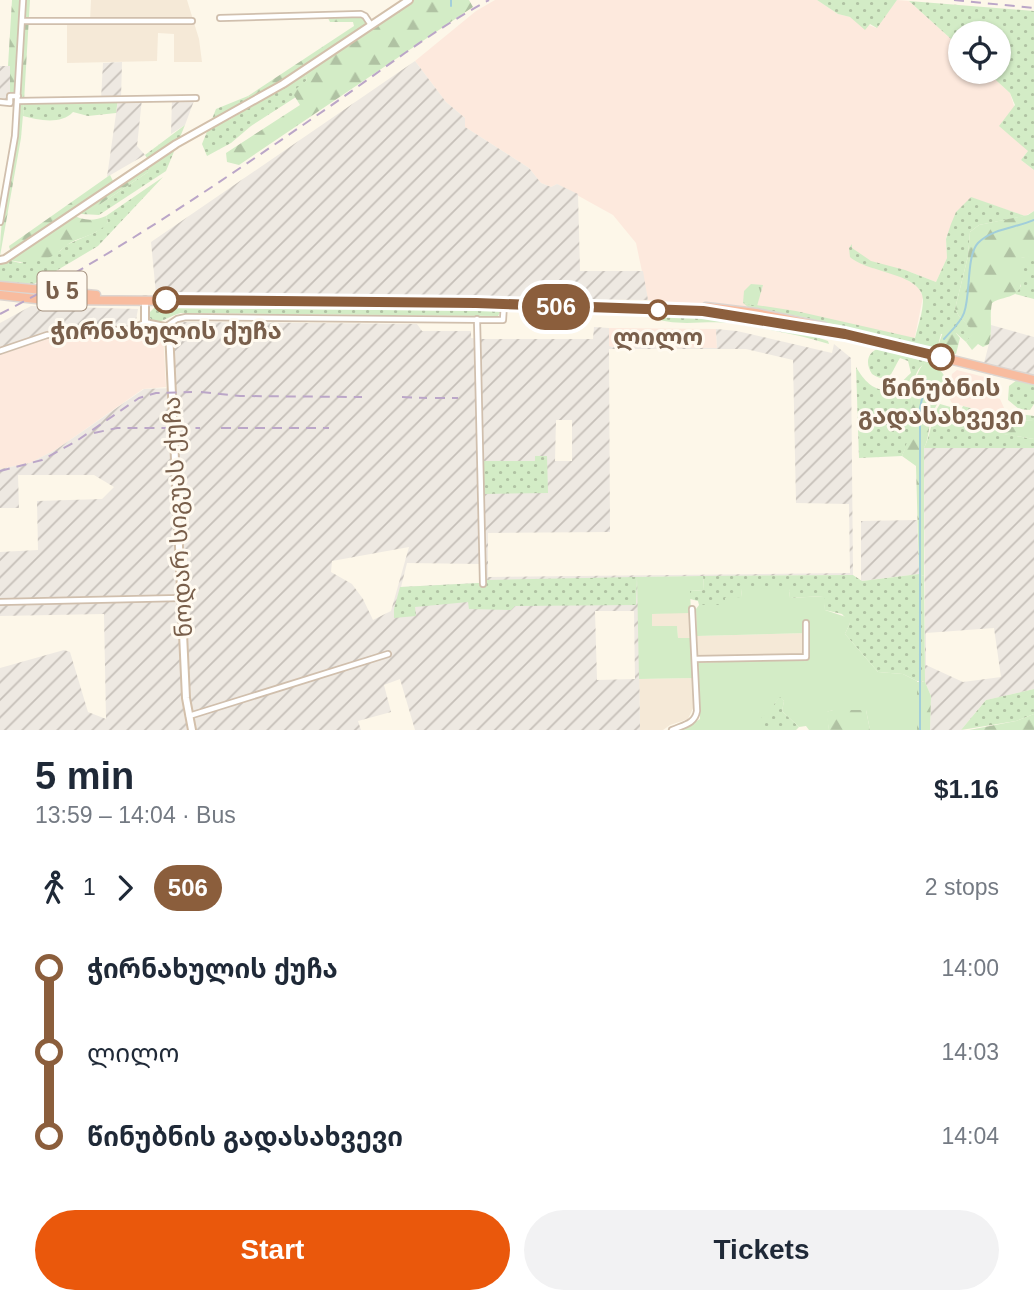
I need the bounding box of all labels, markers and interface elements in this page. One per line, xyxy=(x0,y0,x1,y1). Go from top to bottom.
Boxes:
map controls xyxy=(948,21,1011,84)
button: locate xyxy=(948,21,1011,84)
road number: ს 5 xyxy=(38,272,86,310)
line badge: 506 xyxy=(516,284,596,330)
marker: ჭირნახულის ქუჩა xyxy=(153,287,179,313)
text: 506 xyxy=(536,293,576,320)
marker: ლილო xyxy=(648,300,668,320)
place label: ჭირნახულის ქუჩა xyxy=(50,317,282,345)
place label: ლილო xyxy=(613,323,703,351)
marker: წინუბნის გადასახვევი xyxy=(928,344,954,370)
place label: წინუბნის გადასახვევი xyxy=(858,374,1024,431)
street label: ნოდარ სიგუას ქუჩა xyxy=(158,396,198,638)
text: 5 min xyxy=(35,755,134,797)
text: $1.16 xyxy=(934,774,999,804)
text: 13:59 – 14:04 · Bus xyxy=(35,802,236,828)
icon: walk xyxy=(35,869,73,907)
icon: forward xyxy=(106,869,144,907)
text: 1 xyxy=(83,874,96,900)
text: 506 xyxy=(168,874,208,901)
text: 2 stops xyxy=(925,874,999,900)
text: ჭირნახულის ქუჩა xyxy=(87,954,338,984)
text: 14:00 xyxy=(941,955,999,981)
text: ლილო xyxy=(87,1038,179,1068)
text: 14:03 xyxy=(941,1039,999,1065)
text: წინუბნის გადასახვევი xyxy=(87,1122,403,1152)
text: 14:04 xyxy=(941,1123,999,1149)
button: Start xyxy=(35,1210,510,1290)
button: Tickets xyxy=(524,1210,999,1290)

